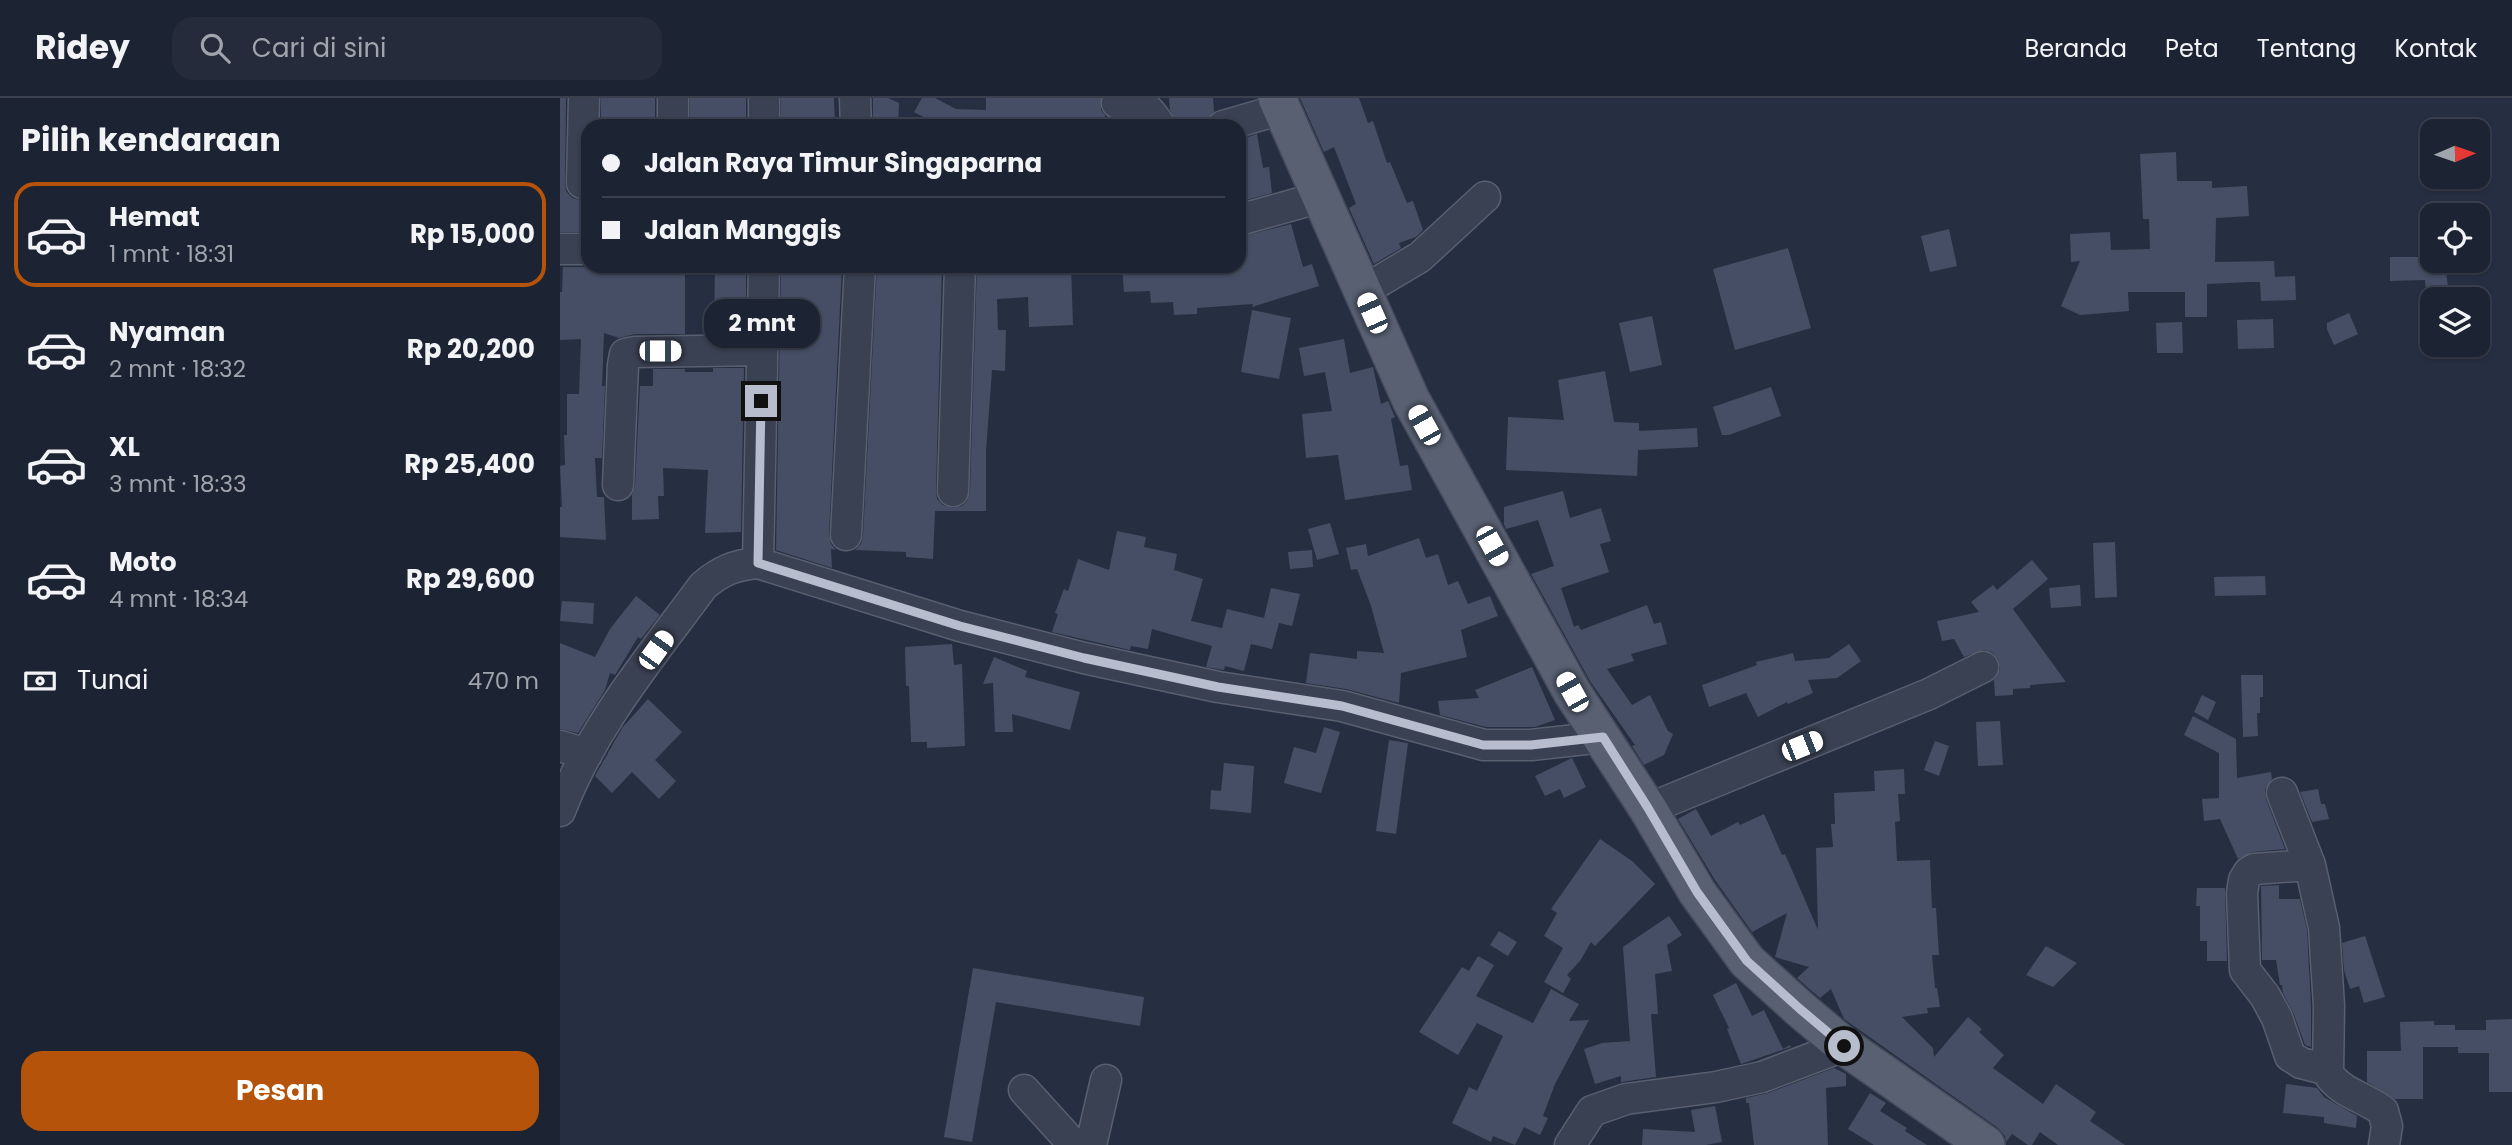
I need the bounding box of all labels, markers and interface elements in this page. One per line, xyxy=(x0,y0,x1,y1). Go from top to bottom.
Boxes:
search box xyxy=(172,17,662,80)
text: Ridey xyxy=(35,24,130,71)
icon: search xyxy=(196,29,234,67)
text: Cari di sini xyxy=(252,30,386,66)
text: Beranda xyxy=(2024,32,2127,65)
text: Peta xyxy=(2165,32,2219,65)
text: Tentang xyxy=(2257,32,2357,65)
text: Kontak xyxy=(2395,32,2477,65)
text: Pilih kendaraan xyxy=(21,117,281,162)
north arrow xyxy=(2420,119,2490,189)
map controls xyxy=(2420,119,2490,357)
text: Jalan Raya Timur Singaparna xyxy=(644,145,1042,181)
text: Hemat xyxy=(109,199,200,235)
icon: car xyxy=(25,203,88,266)
button: locate xyxy=(2420,203,2490,273)
text: Jalan Manggis xyxy=(644,212,842,248)
text: Rp 15,000 xyxy=(410,216,535,252)
text: 1 mnt · 18:31 xyxy=(109,238,234,270)
button: layers xyxy=(2420,287,2490,357)
car xyxy=(1354,290,1391,336)
callout: 2 mnt xyxy=(703,300,819,348)
text: 2 mnt xyxy=(728,307,796,339)
text: Nyaman xyxy=(109,314,225,350)
icon: car xyxy=(25,318,88,381)
text: Rp 20,200 xyxy=(407,331,535,367)
car xyxy=(640,341,682,362)
text: 2 mnt · 18:32 xyxy=(109,353,246,385)
route end xyxy=(745,385,777,417)
car xyxy=(1405,402,1444,448)
text: XL xyxy=(109,429,140,465)
icon: car xyxy=(25,433,88,496)
text: Rp 25,400 xyxy=(404,446,535,482)
text: 3 mnt · 18:33 xyxy=(109,468,247,500)
car xyxy=(1473,523,1512,569)
text: Moto xyxy=(109,544,177,580)
icon: car xyxy=(25,548,88,611)
text: Rp 29,600 xyxy=(406,561,535,597)
text: 4 mnt · 18:34 xyxy=(109,583,248,615)
car xyxy=(636,627,677,673)
icon: cash xyxy=(21,662,59,700)
text: Tunai xyxy=(77,662,148,698)
text: 470 m xyxy=(468,665,539,697)
car xyxy=(1553,669,1592,715)
car xyxy=(1779,728,1826,764)
route start xyxy=(1828,1030,1860,1062)
button: Pesan xyxy=(21,1051,539,1131)

